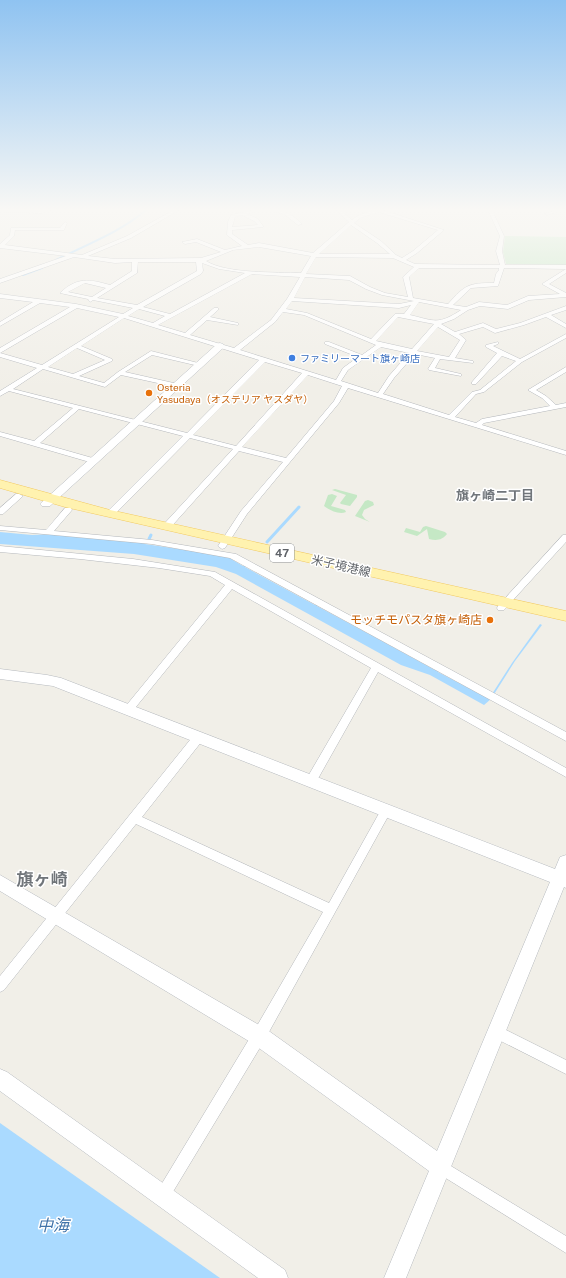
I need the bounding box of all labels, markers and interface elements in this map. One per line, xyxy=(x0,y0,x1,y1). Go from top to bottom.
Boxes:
place label: ファミリーマート旗ヶ崎店 xyxy=(300,352,420,364)
marker: ファミリーマート旗ヶ崎店 xyxy=(287,353,297,363)
place label: Osteria Yasudaya（オステリア ヤスダヤ） xyxy=(157,381,313,405)
marker: Osteria Yasudaya（オステリア ヤスダヤ） xyxy=(144,388,154,398)
district label: 旗ヶ崎二丁目 xyxy=(456,488,534,503)
road number: 47 xyxy=(270,544,294,562)
street label: 米子境港線 xyxy=(310,552,372,580)
place label: モッチモパスタ旗ヶ崎店 xyxy=(350,613,482,627)
marker: モッチモパスタ旗ヶ崎店 xyxy=(485,615,495,625)
district label: 旗ヶ崎 xyxy=(17,869,68,889)
water label: 中海 xyxy=(37,1216,72,1235)

